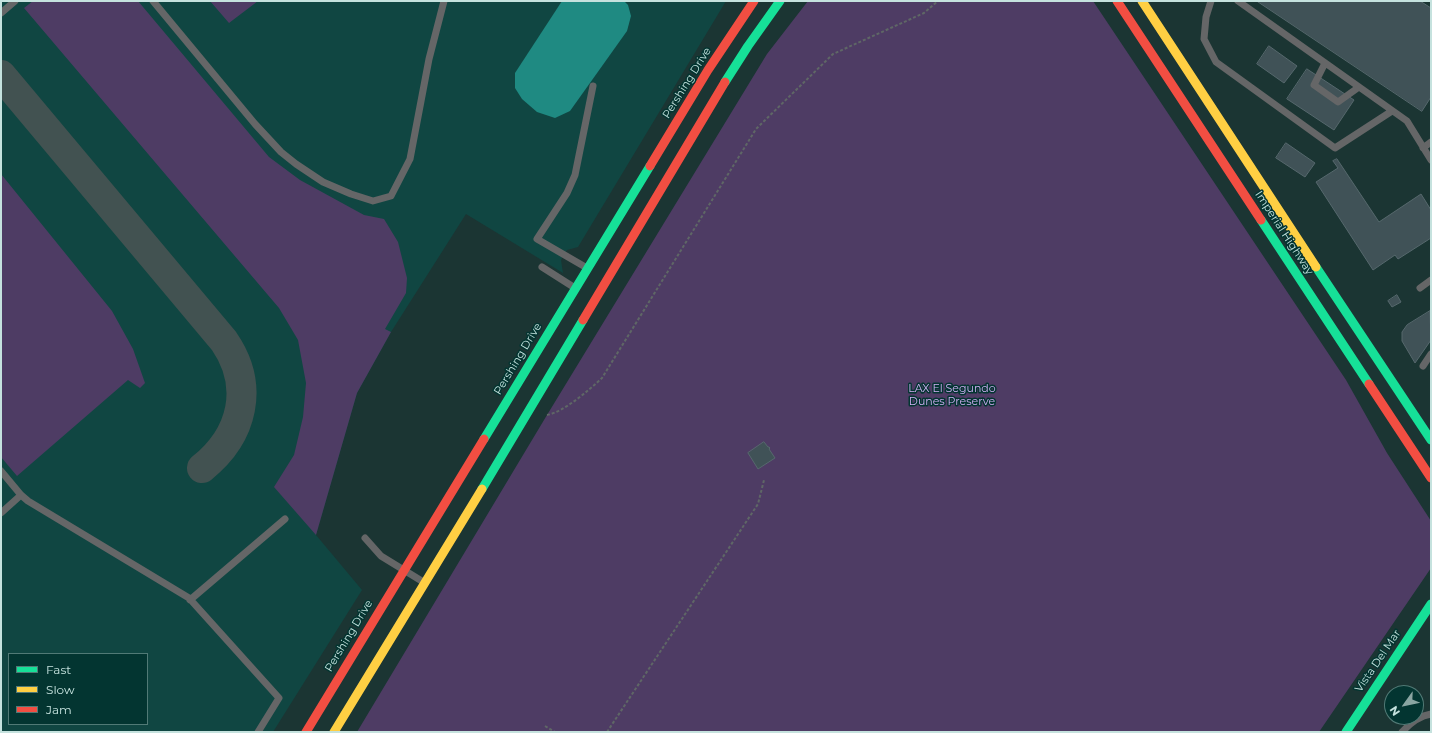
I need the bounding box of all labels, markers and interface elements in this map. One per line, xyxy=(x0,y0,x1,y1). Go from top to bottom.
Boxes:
street label: Pershing Drive xyxy=(660,45,714,121)
street label: Imperial Highway xyxy=(1252,189,1316,277)
street label: Pershing Drive xyxy=(491,321,545,397)
park label: LAX El Segundo Dunes Preserve xyxy=(908,382,996,408)
street label: Pershing Drive xyxy=(322,598,376,674)
street label: Vista Del Mar xyxy=(1352,627,1404,695)
legend xyxy=(8,653,148,725)
text: Fast xyxy=(46,662,71,677)
text: Slow xyxy=(46,682,75,697)
north arrow xyxy=(1384,685,1424,725)
text: Jam xyxy=(46,702,72,717)
text: N xyxy=(1386,703,1403,719)

